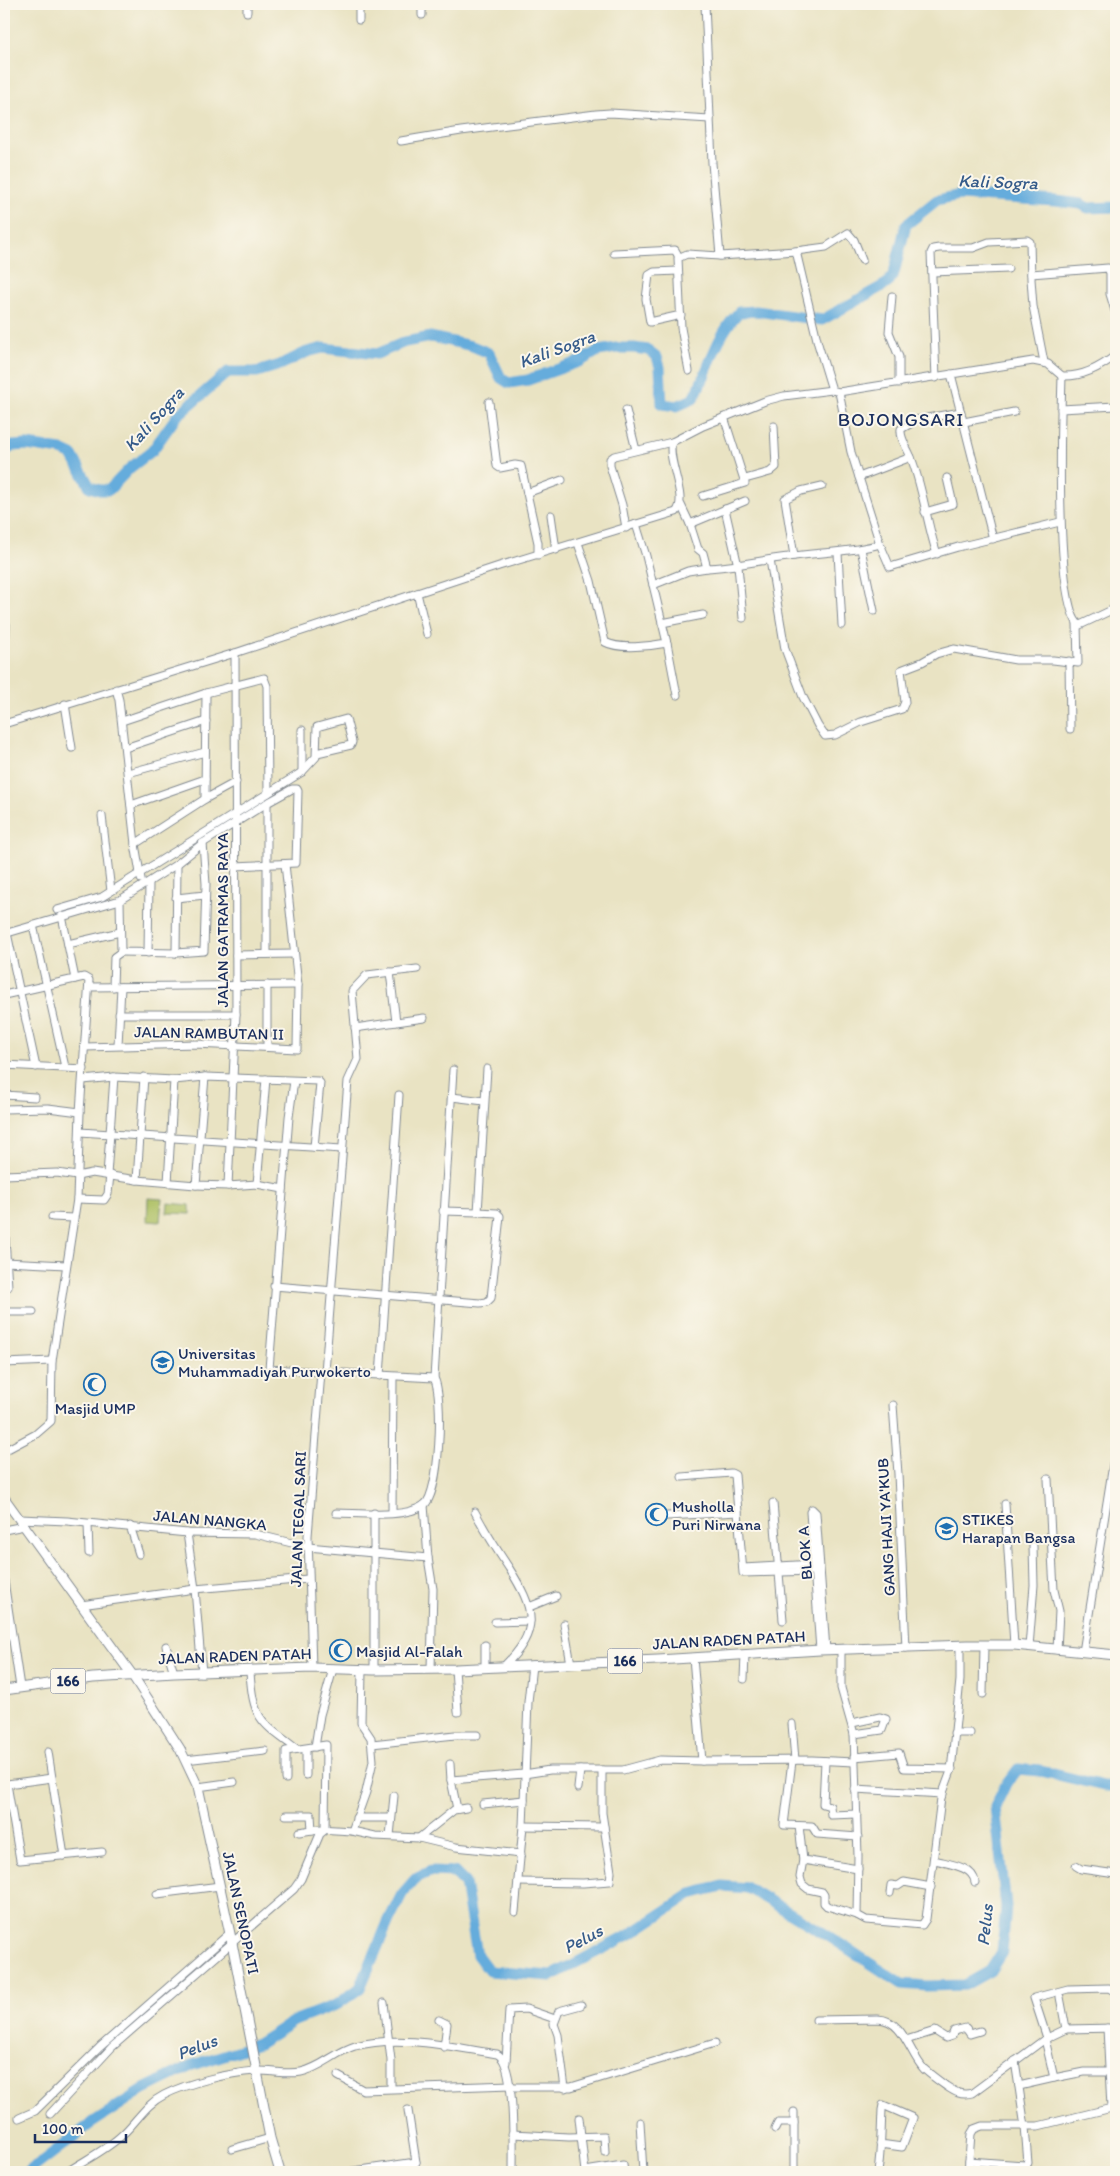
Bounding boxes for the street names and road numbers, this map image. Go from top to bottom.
street label: JALAN GATRAMAS RAYA [213,833,232,1007]
street label: JALAN RAMBUTAN II [134,1022,284,1044]
street label: JALAN TEGAL SARI [286,1450,310,1588]
street label: GANG HAJI YA'KUB [873,1458,899,1596]
street label: JALAN NANGKA [152,1506,268,1534]
street label: BLOK A [794,1525,816,1581]
street label: JALAN RADEN PATAH [652,1626,806,1654]
street label: JALAN RADEN PATAH [158,1644,312,1668]
road number: 166 [608,1648,642,1674]
road number: 166 [50,1668,86,1694]
street label: JALAN SENOPATI [219,1850,263,1976]

